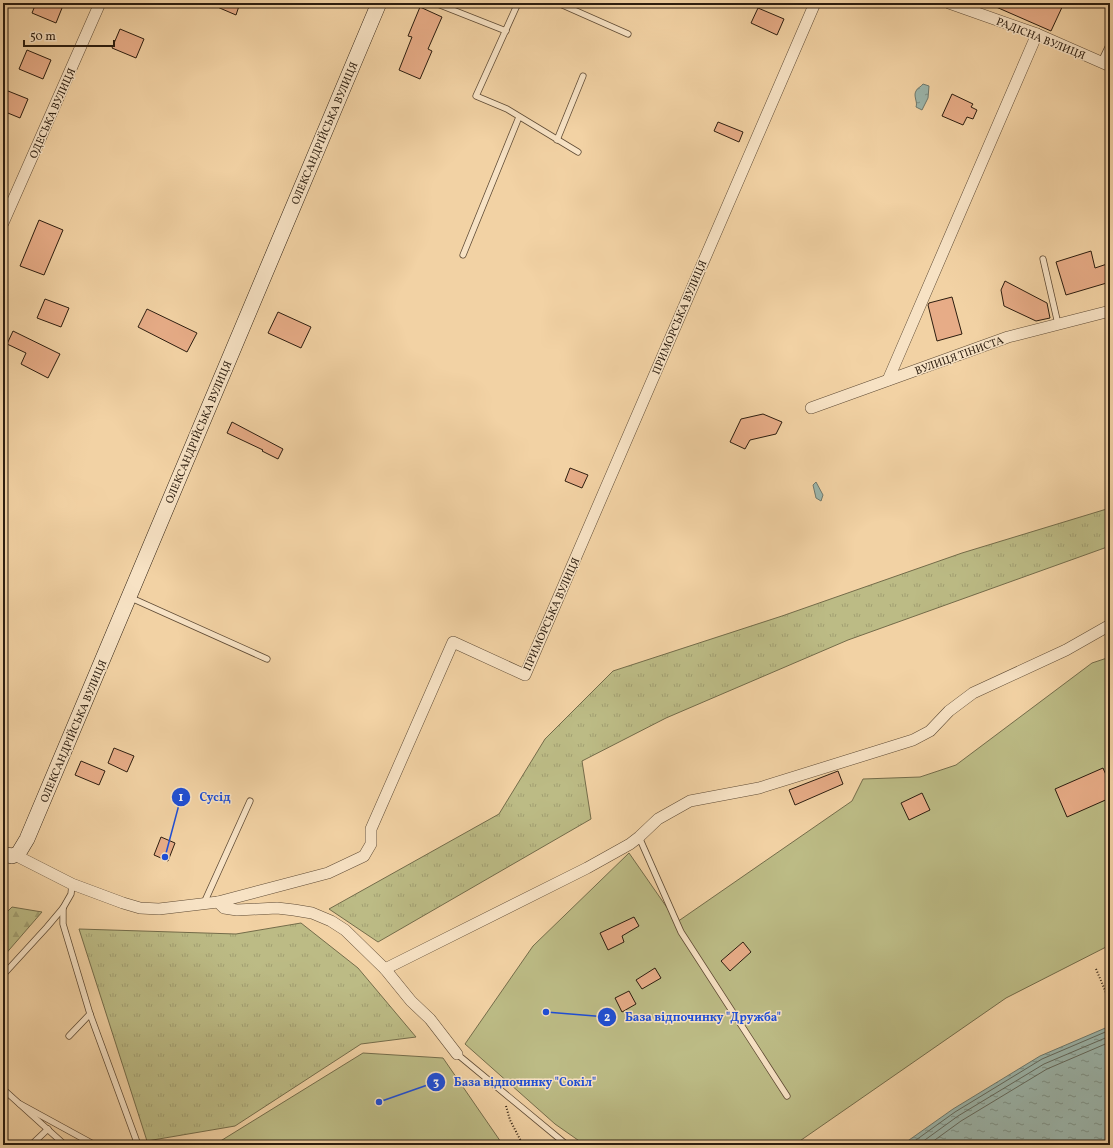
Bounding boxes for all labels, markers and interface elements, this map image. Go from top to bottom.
street label: РАДІСНА ВУЛИЦЯ [994,15,1087,64]
scale bar [24,22,114,48]
text: 50 m [30,29,56,45]
street label: ОЛЕКСАНДРІЙСЬКА ВУЛИЦЯ [288,60,362,207]
street label: ОДЕСЬКА ВУЛИЦЯ [27,66,80,161]
street label: ПРИМОРСЬКА ВУЛИЦЯ [649,258,711,377]
street label: ВУЛИЦЯ ТІНИСТА [913,333,1006,379]
street label: ОЛЕКСАНДРІЙСЬКА ВУЛИЦЯ [162,359,236,506]
street label: ПРИМОРСЬКА ВУЛИЦЯ [521,555,584,674]
street label: ОЛЕКСАНДРІЙСЬКА ВУЛИЦЯ [37,658,111,805]
callout: Сусід [171,785,238,809]
text: 1 [179,790,184,806]
text: Сусід [199,790,231,806]
callout: База відпочинку "Дружба" [597,1005,789,1029]
text: 2 [604,1010,610,1026]
text: База відпочинку "Дружба" [625,1010,781,1026]
callout: База відпочинку "Сокіл" [426,1070,604,1094]
text: 3 [433,1075,439,1091]
text: База відпочинку "Сокіл" [454,1075,596,1091]

